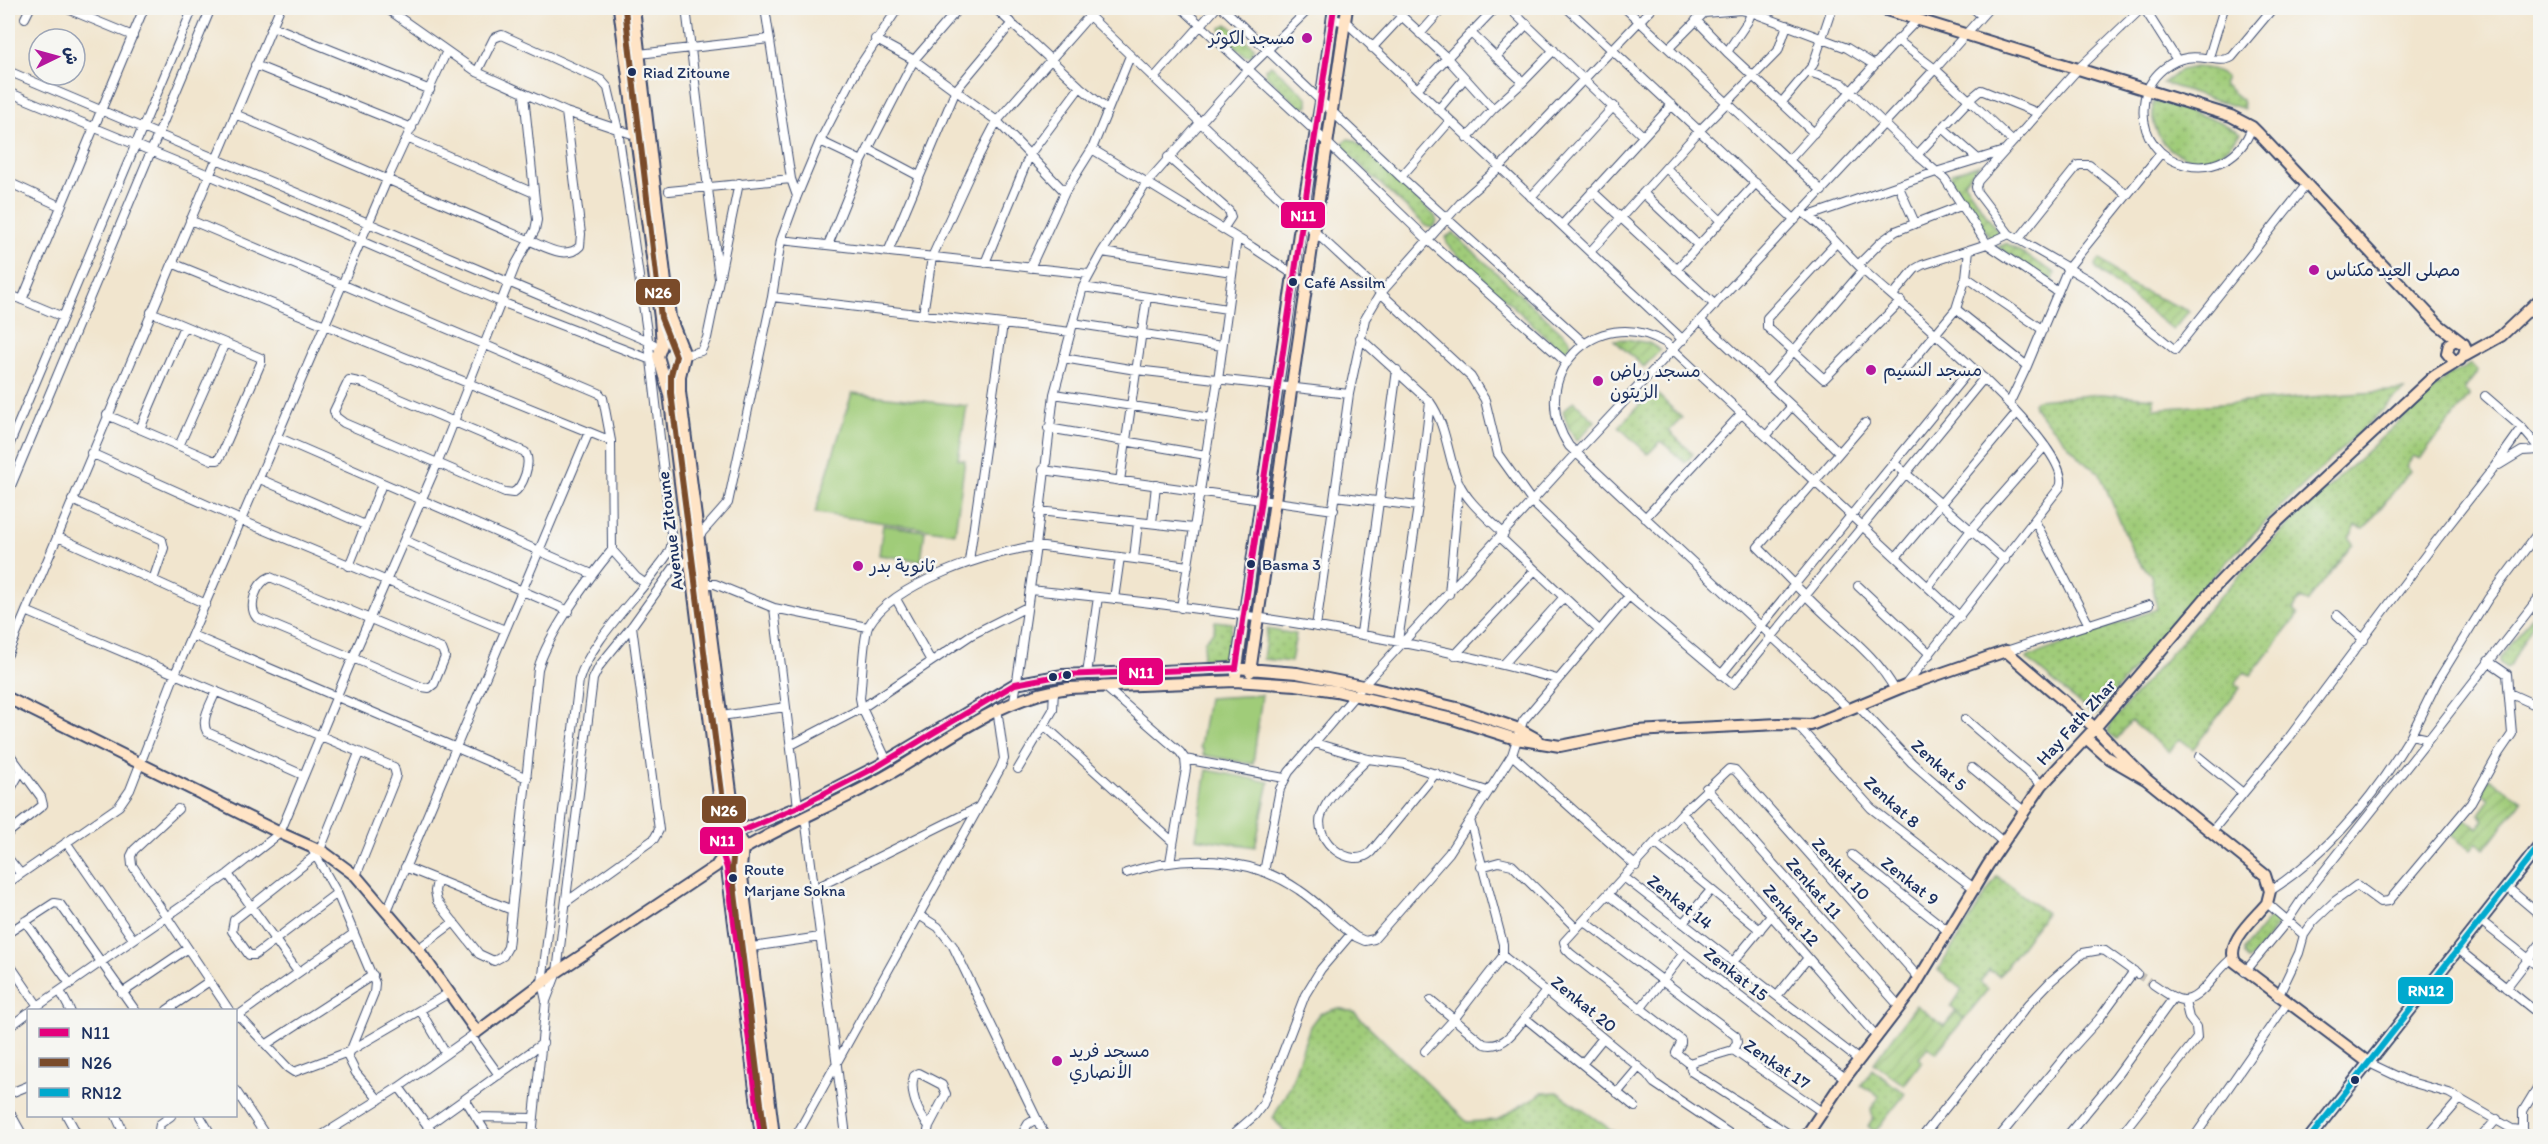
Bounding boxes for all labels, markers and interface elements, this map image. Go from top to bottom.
north arrow [27,27,87,87]
place label: مسجد الكوثر [1207,27,1295,49]
marker: مسجد الكوثر [1300,31,1314,45]
text: ش [61,46,82,65]
place label: Riad Zitoune [643,63,730,82]
marker: Riad Zitoune [626,66,638,78]
line badge: N11 [1280,201,1326,229]
text: N11 [1290,206,1316,225]
place label: مصلى العيد مكناس [2326,259,2460,281]
marker: مصلى العيد مكناس [2307,263,2321,277]
place label: Café Assilm [1304,273,1386,292]
marker: Café Assilm [1287,276,1299,288]
line badge: N26 [635,278,681,306]
text: N26 [644,283,672,302]
place label: مسجد النسيم [1883,359,1982,384]
place label: مسجد رياض الزيتون [1610,360,1701,404]
marker: مسجد النسيم [1864,363,1878,377]
marker: مسجد رياض الزيتون [1591,374,1605,388]
street label: Avenue Zitoune [652,470,688,592]
place label: ثانوية بدر [868,555,936,577]
place label: Basma 3 [1262,555,1321,574]
marker: Basma 3 [1245,558,1257,570]
marker: ثانوية بدر [851,559,865,573]
line badge: N11 [1118,657,1164,686]
text: N11 [1128,663,1154,682]
unlabelled marker [1061,669,1073,681]
unlabelled marker [1047,671,1059,683]
street label: Hay Fath Zhar [2031,674,2121,770]
street label: Zenkat 5 [1907,734,1971,796]
street label: Zenkat 8 [1859,771,1925,833]
line badge: N26 [701,795,747,824]
text: N26 [710,801,738,820]
line badge: N11 [699,826,744,855]
text: N11 [709,831,735,850]
street label: Zenkat 10 [1807,833,1875,905]
street label: Zenkat 9 [1877,852,1943,910]
street label: Zenkat 11 [1781,853,1847,923]
place label: Route Marjane Sokna [744,860,845,900]
street label: Zenkat 14 [1643,870,1717,934]
marker: Route Marjane Sokna [727,872,739,884]
street label: Zenkat 12 [1758,879,1824,951]
street label: Zenkat 15 [1699,942,1773,1006]
street label: Zenkat 20 [1547,971,1621,1037]
line badge: RN12 [2397,976,2454,1005]
text: RN12 [2408,981,2445,1000]
legend [27,1009,237,1117]
text: N11 [81,1022,110,1044]
street label: Zenkat 17 [1740,1034,1814,1094]
place label: مسجد فريد الأنصاري [1069,1040,1150,1085]
text: N26 [81,1052,112,1074]
marker: مسجد فريد الأنصاري [1050,1054,1064,1068]
unlabelled marker [2349,1074,2361,1086]
text: RN12 [81,1082,122,1104]

